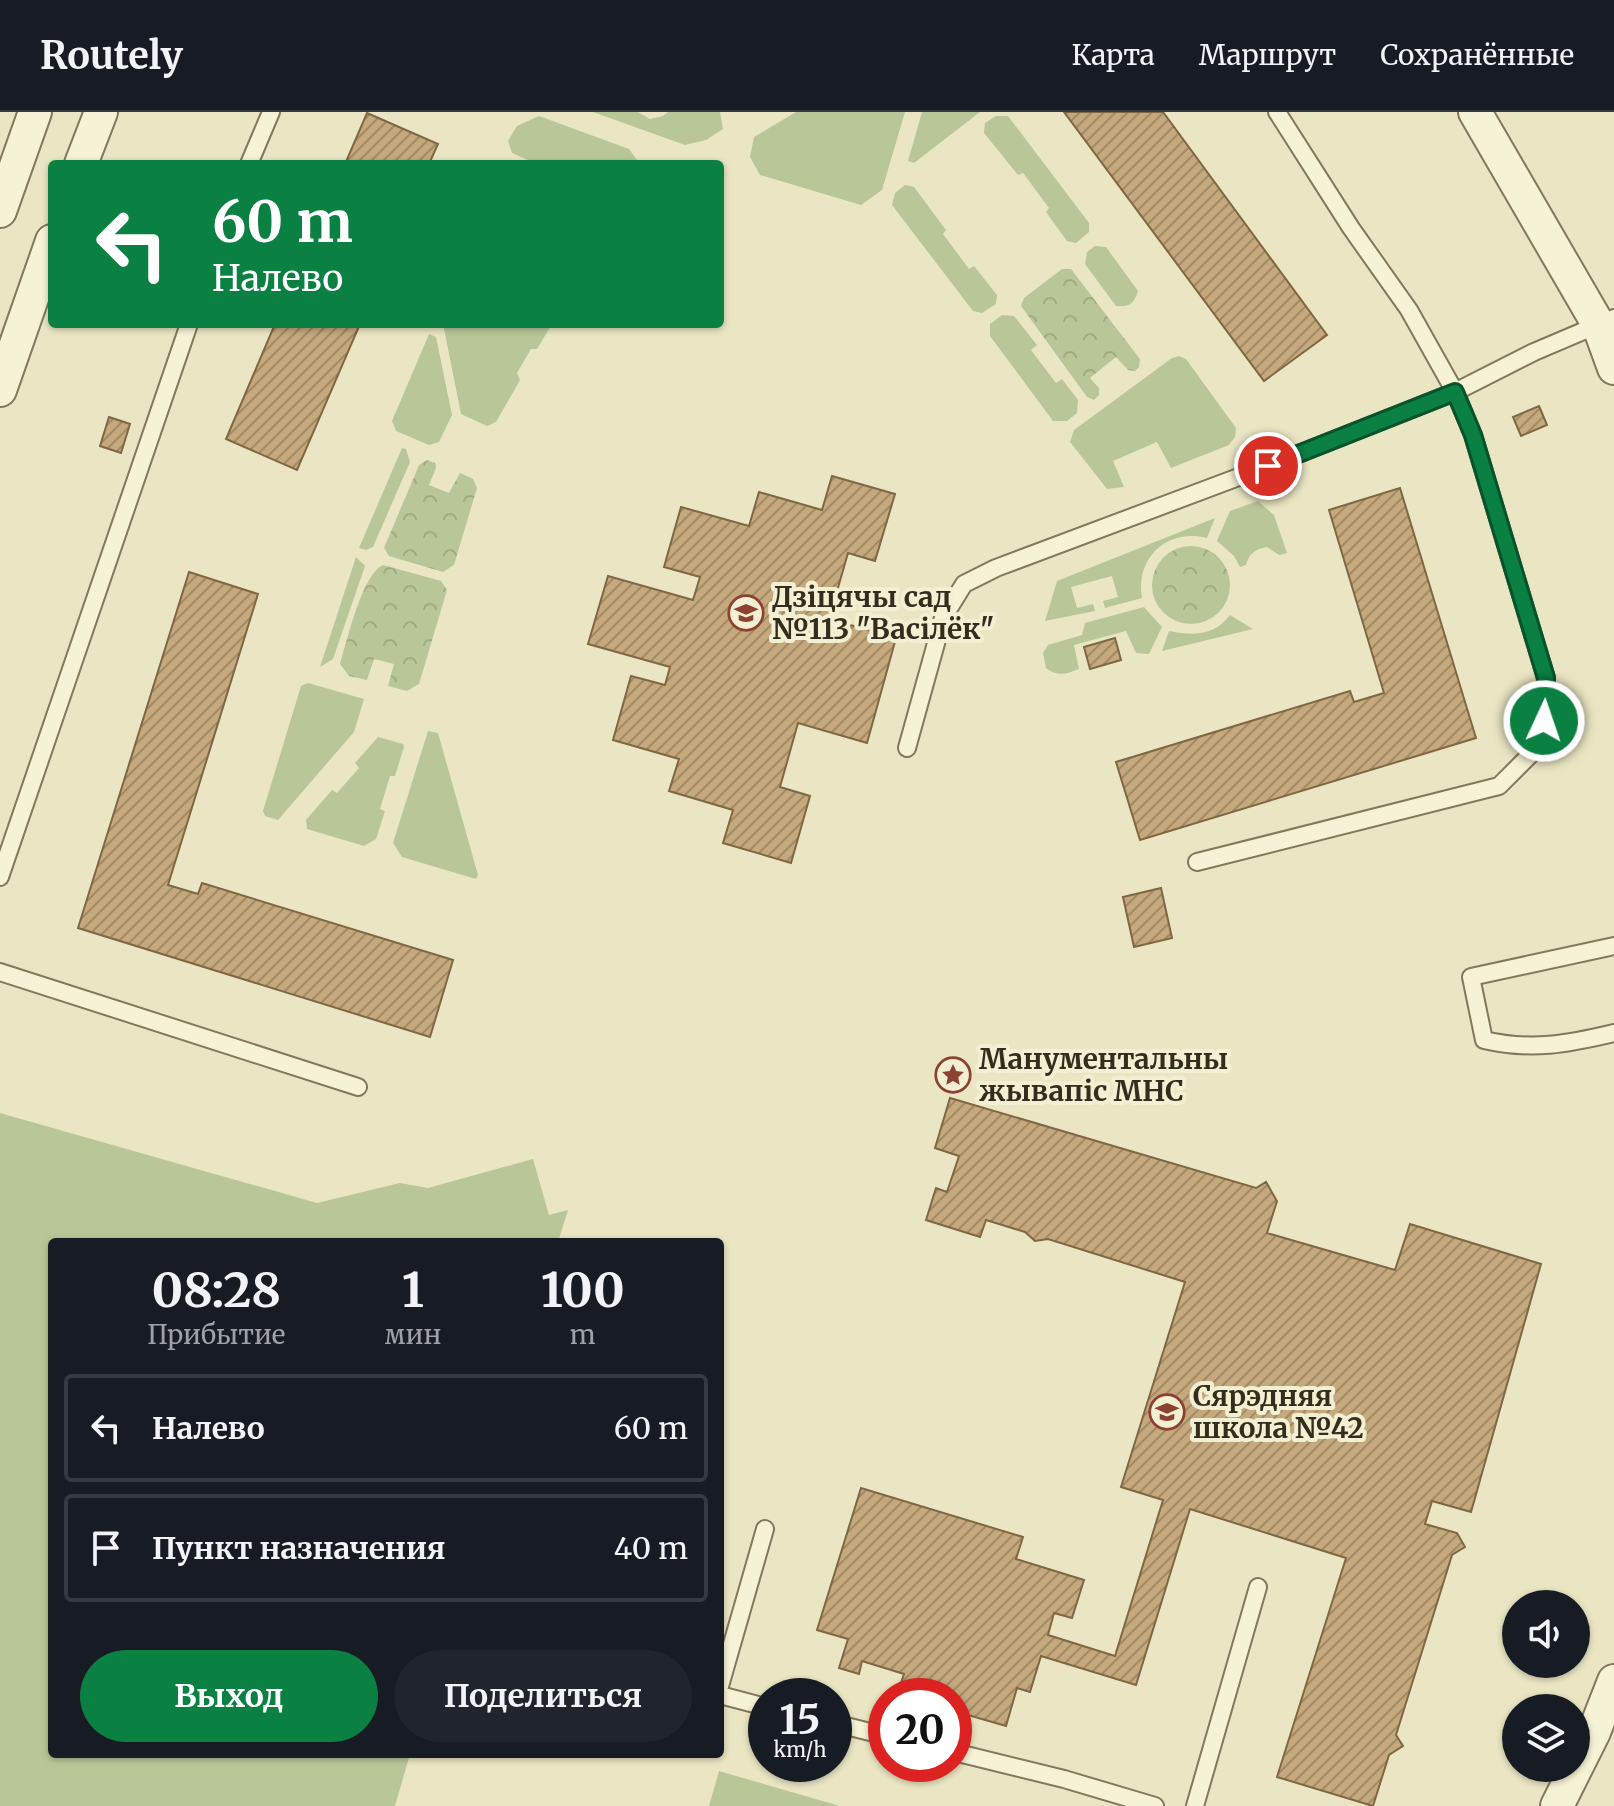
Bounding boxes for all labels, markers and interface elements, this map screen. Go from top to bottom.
text: Routely [40,32,183,79]
text: Карта [1071,37,1155,73]
text: Маршрут [1199,37,1336,73]
text: Сохранённые [1380,37,1574,73]
text: 60 m [212,187,353,257]
icon: left [80,192,184,296]
text: Налево [212,256,343,301]
pin [1234,432,1302,500]
icon: arrive [1246,444,1290,488]
place label: Дзіцячы сад №113 "Васілёк" [772,579,994,647]
school or university icon: Дзіцячы сад №113 "Васілёк" [727,594,765,632]
position arrow [1502,679,1586,763]
place label: Манументальны жывапіс МНС [979,1041,1228,1109]
place icon: Манументальны жывапіс МНС [934,1056,972,1094]
text: 08:28 [152,1260,281,1320]
text: 1 [402,1260,424,1320]
text: 100 [541,1260,625,1320]
text: Прибытие [147,1318,285,1351]
text: мин [385,1318,441,1351]
text: m [570,1318,596,1351]
place label: Сярэдняя школа №42 [1193,1378,1364,1446]
school or university icon: Сярэдняя школа №42 [1148,1393,1186,1431]
icon: left [84,1406,128,1450]
text: Налево [152,1409,265,1447]
text: 60 m [614,1409,688,1447]
icon: arrive [84,1526,128,1570]
text: Пункт назначения [152,1529,446,1567]
text: 40 m [614,1529,688,1567]
map controls [1502,1590,1590,1782]
button: sound [1502,1590,1590,1678]
button: Выход [80,1650,378,1742]
button: Поделиться [394,1650,692,1742]
speed limit sign: 20 [868,1678,972,1782]
button: layers [1502,1694,1590,1782]
text: 15 [780,1695,820,1745]
text: km/h [774,1737,826,1762]

